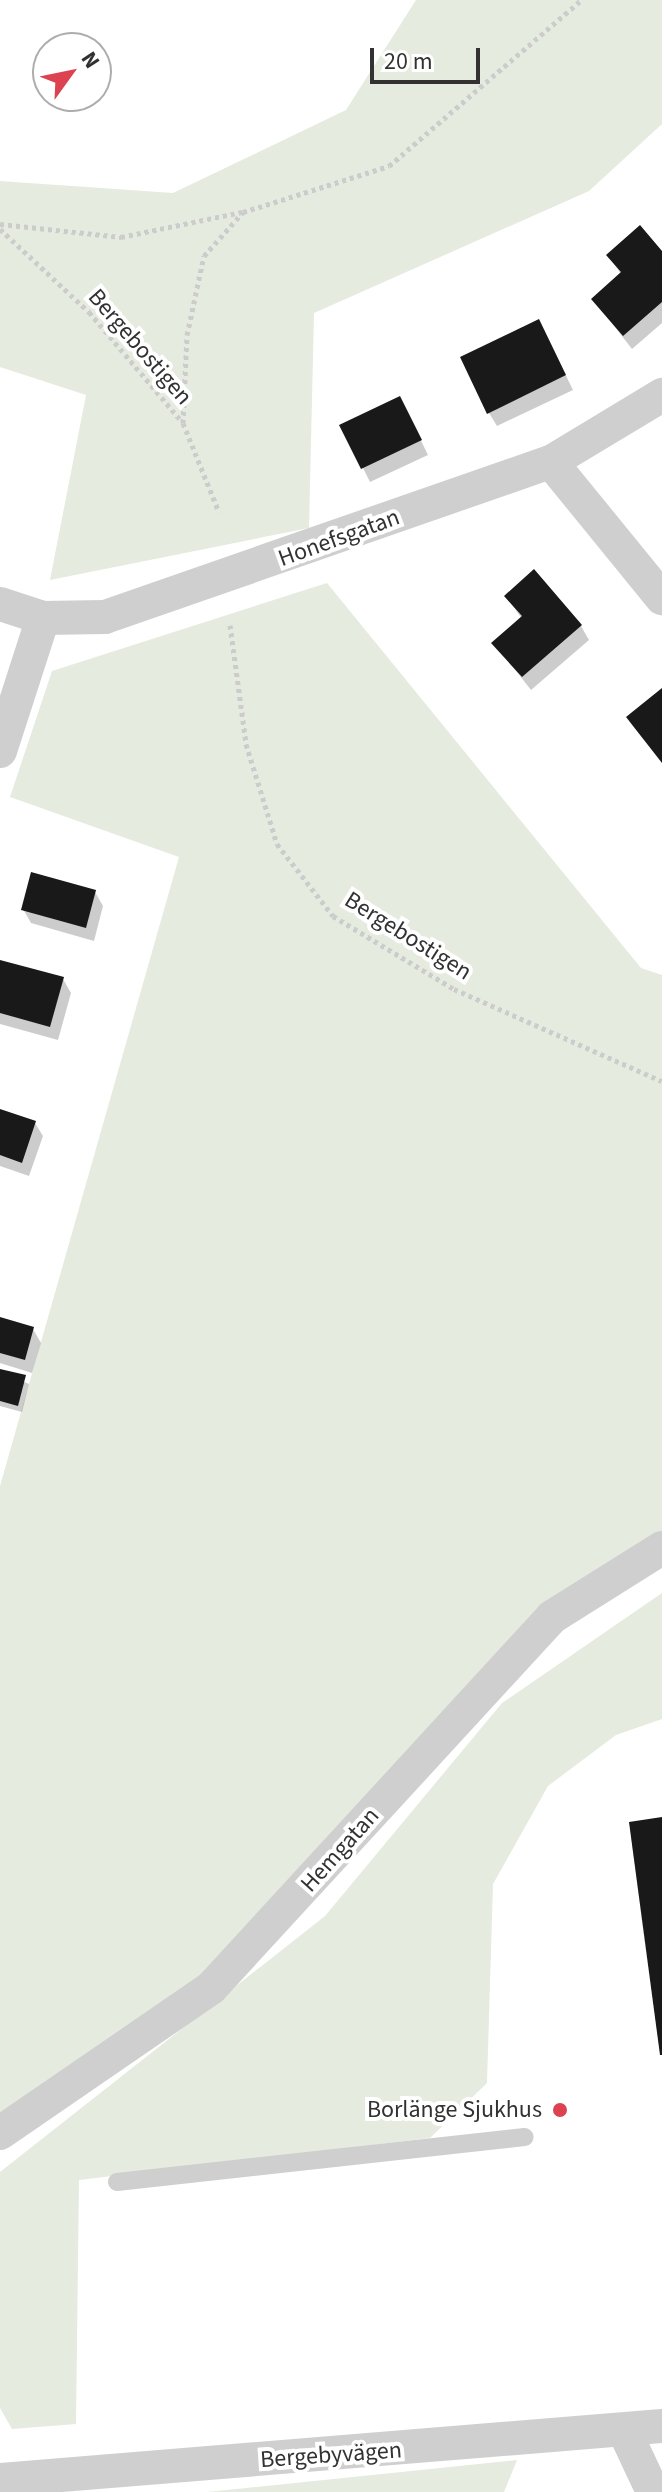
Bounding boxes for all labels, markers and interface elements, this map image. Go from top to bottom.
north arrow [32,32,112,112]
scale bar [374,32,484,82]
text: 20 m [384,44,433,79]
text: N [73,45,108,75]
street label: Bergebostigen [82,283,198,411]
street label: Honefsgatan [274,503,404,573]
street label: Bergebostigen [339,886,477,986]
street label: Hemgatan [295,1802,385,1898]
place label: Borlänge Sjukhus [367,2096,542,2124]
marker: Borlänge Sjukhus [549,2099,571,2121]
street label: Bergebyvägen [259,2436,403,2474]

